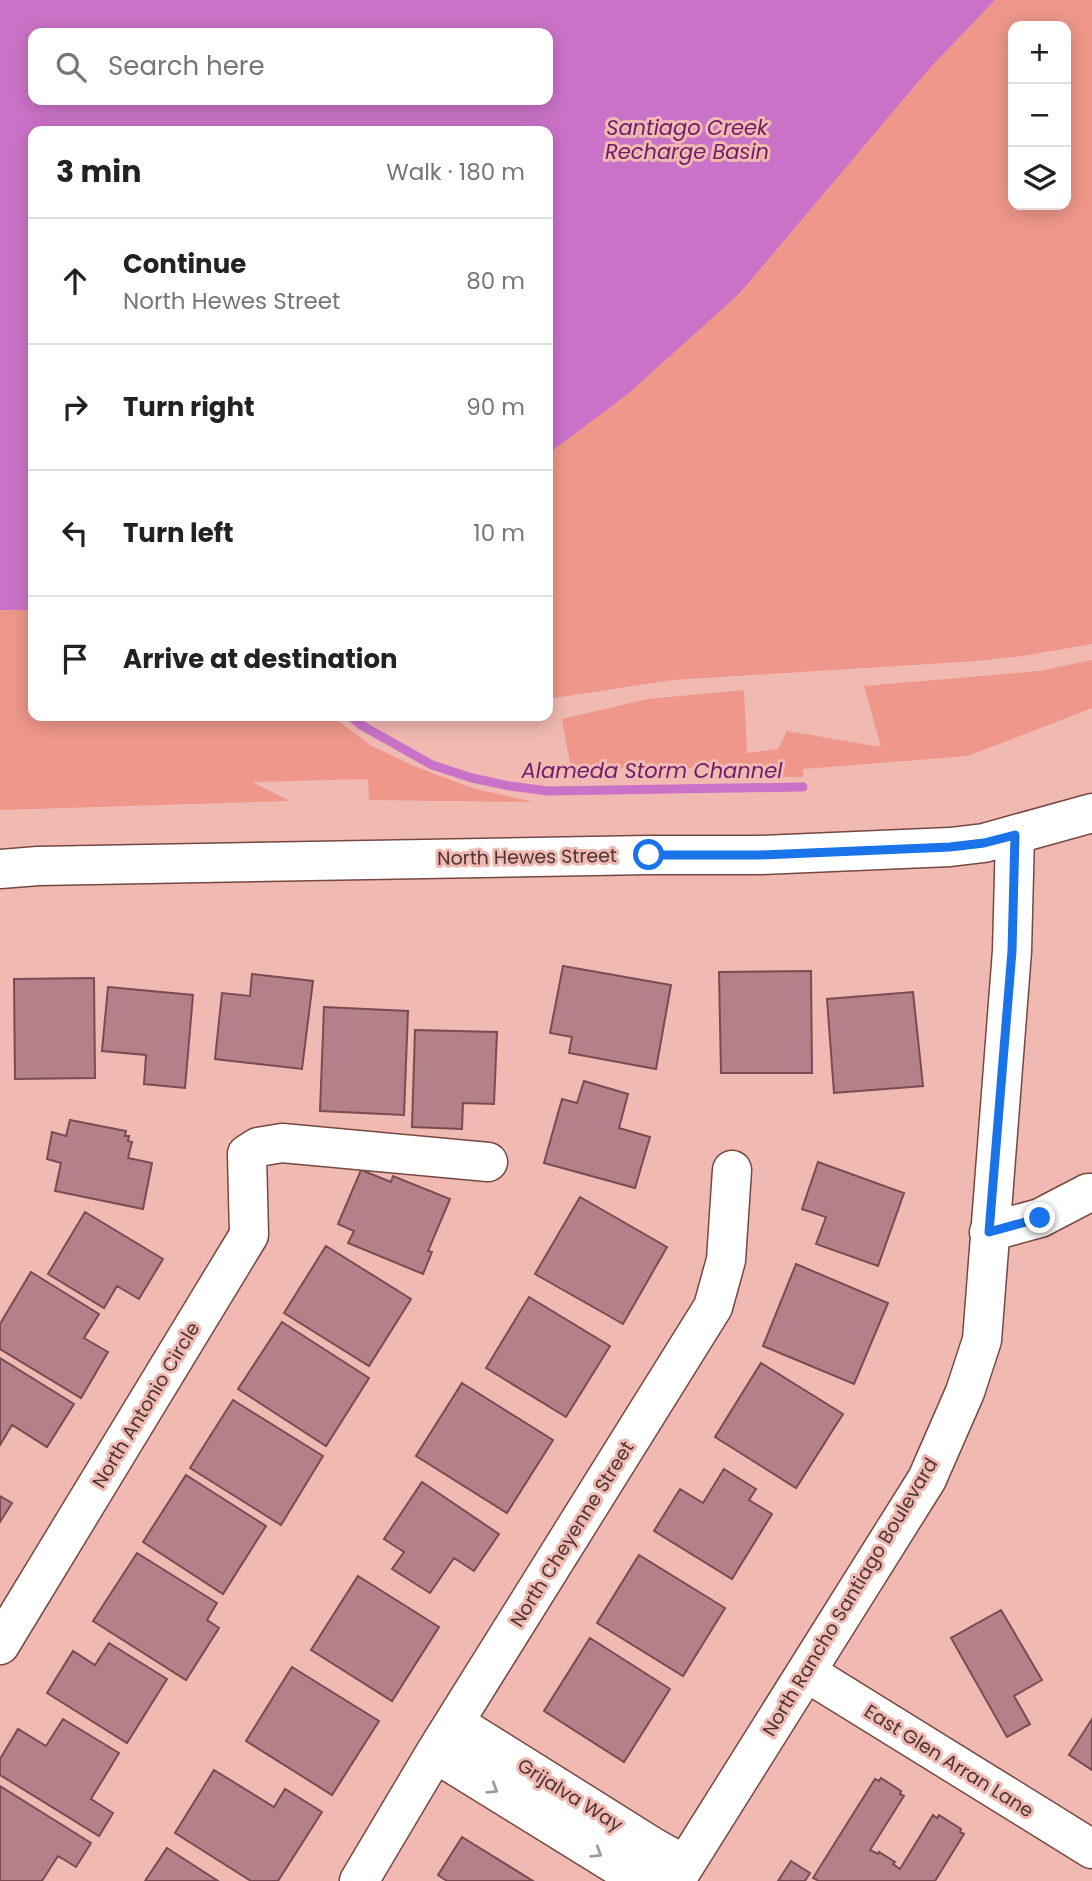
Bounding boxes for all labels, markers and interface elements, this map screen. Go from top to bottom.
map controls [1008,21,1071,210]
button: + [1008,21,1071,84]
search box [28,28,553,105]
icon: search [52,48,90,86]
text: Search here [108,48,265,84]
button: − [1008,84,1071,147]
water label: Santiago Creek Recharge Basin [605,113,769,166]
button: layers [1008,147,1071,210]
text: 3 min [56,150,141,193]
text: Walk · 180 m [386,156,525,188]
text: Continue [123,246,246,282]
icon: ahead [56,262,94,300]
text: 80 m [466,265,525,297]
text: North Hewes Street [123,285,341,317]
icon: right [56,388,94,426]
text: Turn right [123,389,255,425]
text: 90 m [466,391,525,423]
icon: left [56,514,94,552]
text: Turn left [123,515,234,551]
text: 10 m [473,517,525,549]
icon: arrive [56,640,94,678]
text: Arrive at destination [123,641,398,677]
water label: Alameda Storm Channel [521,756,783,785]
route start [633,839,664,870]
street label: North Hewes Street [437,842,617,872]
route end [1024,1202,1055,1233]
street label: North Antonio Circle [86,1317,206,1493]
street label: North Cheyenne Street [504,1436,640,1632]
street label: North Rancho Santiago Boulevard [756,1453,944,1741]
street label: East Glen Arran Lane [859,1698,1039,1824]
street label: Grijalva Way [512,1752,628,1838]
one-way arrow [486,1780,499,1793]
one-way arrow [590,1845,603,1858]

